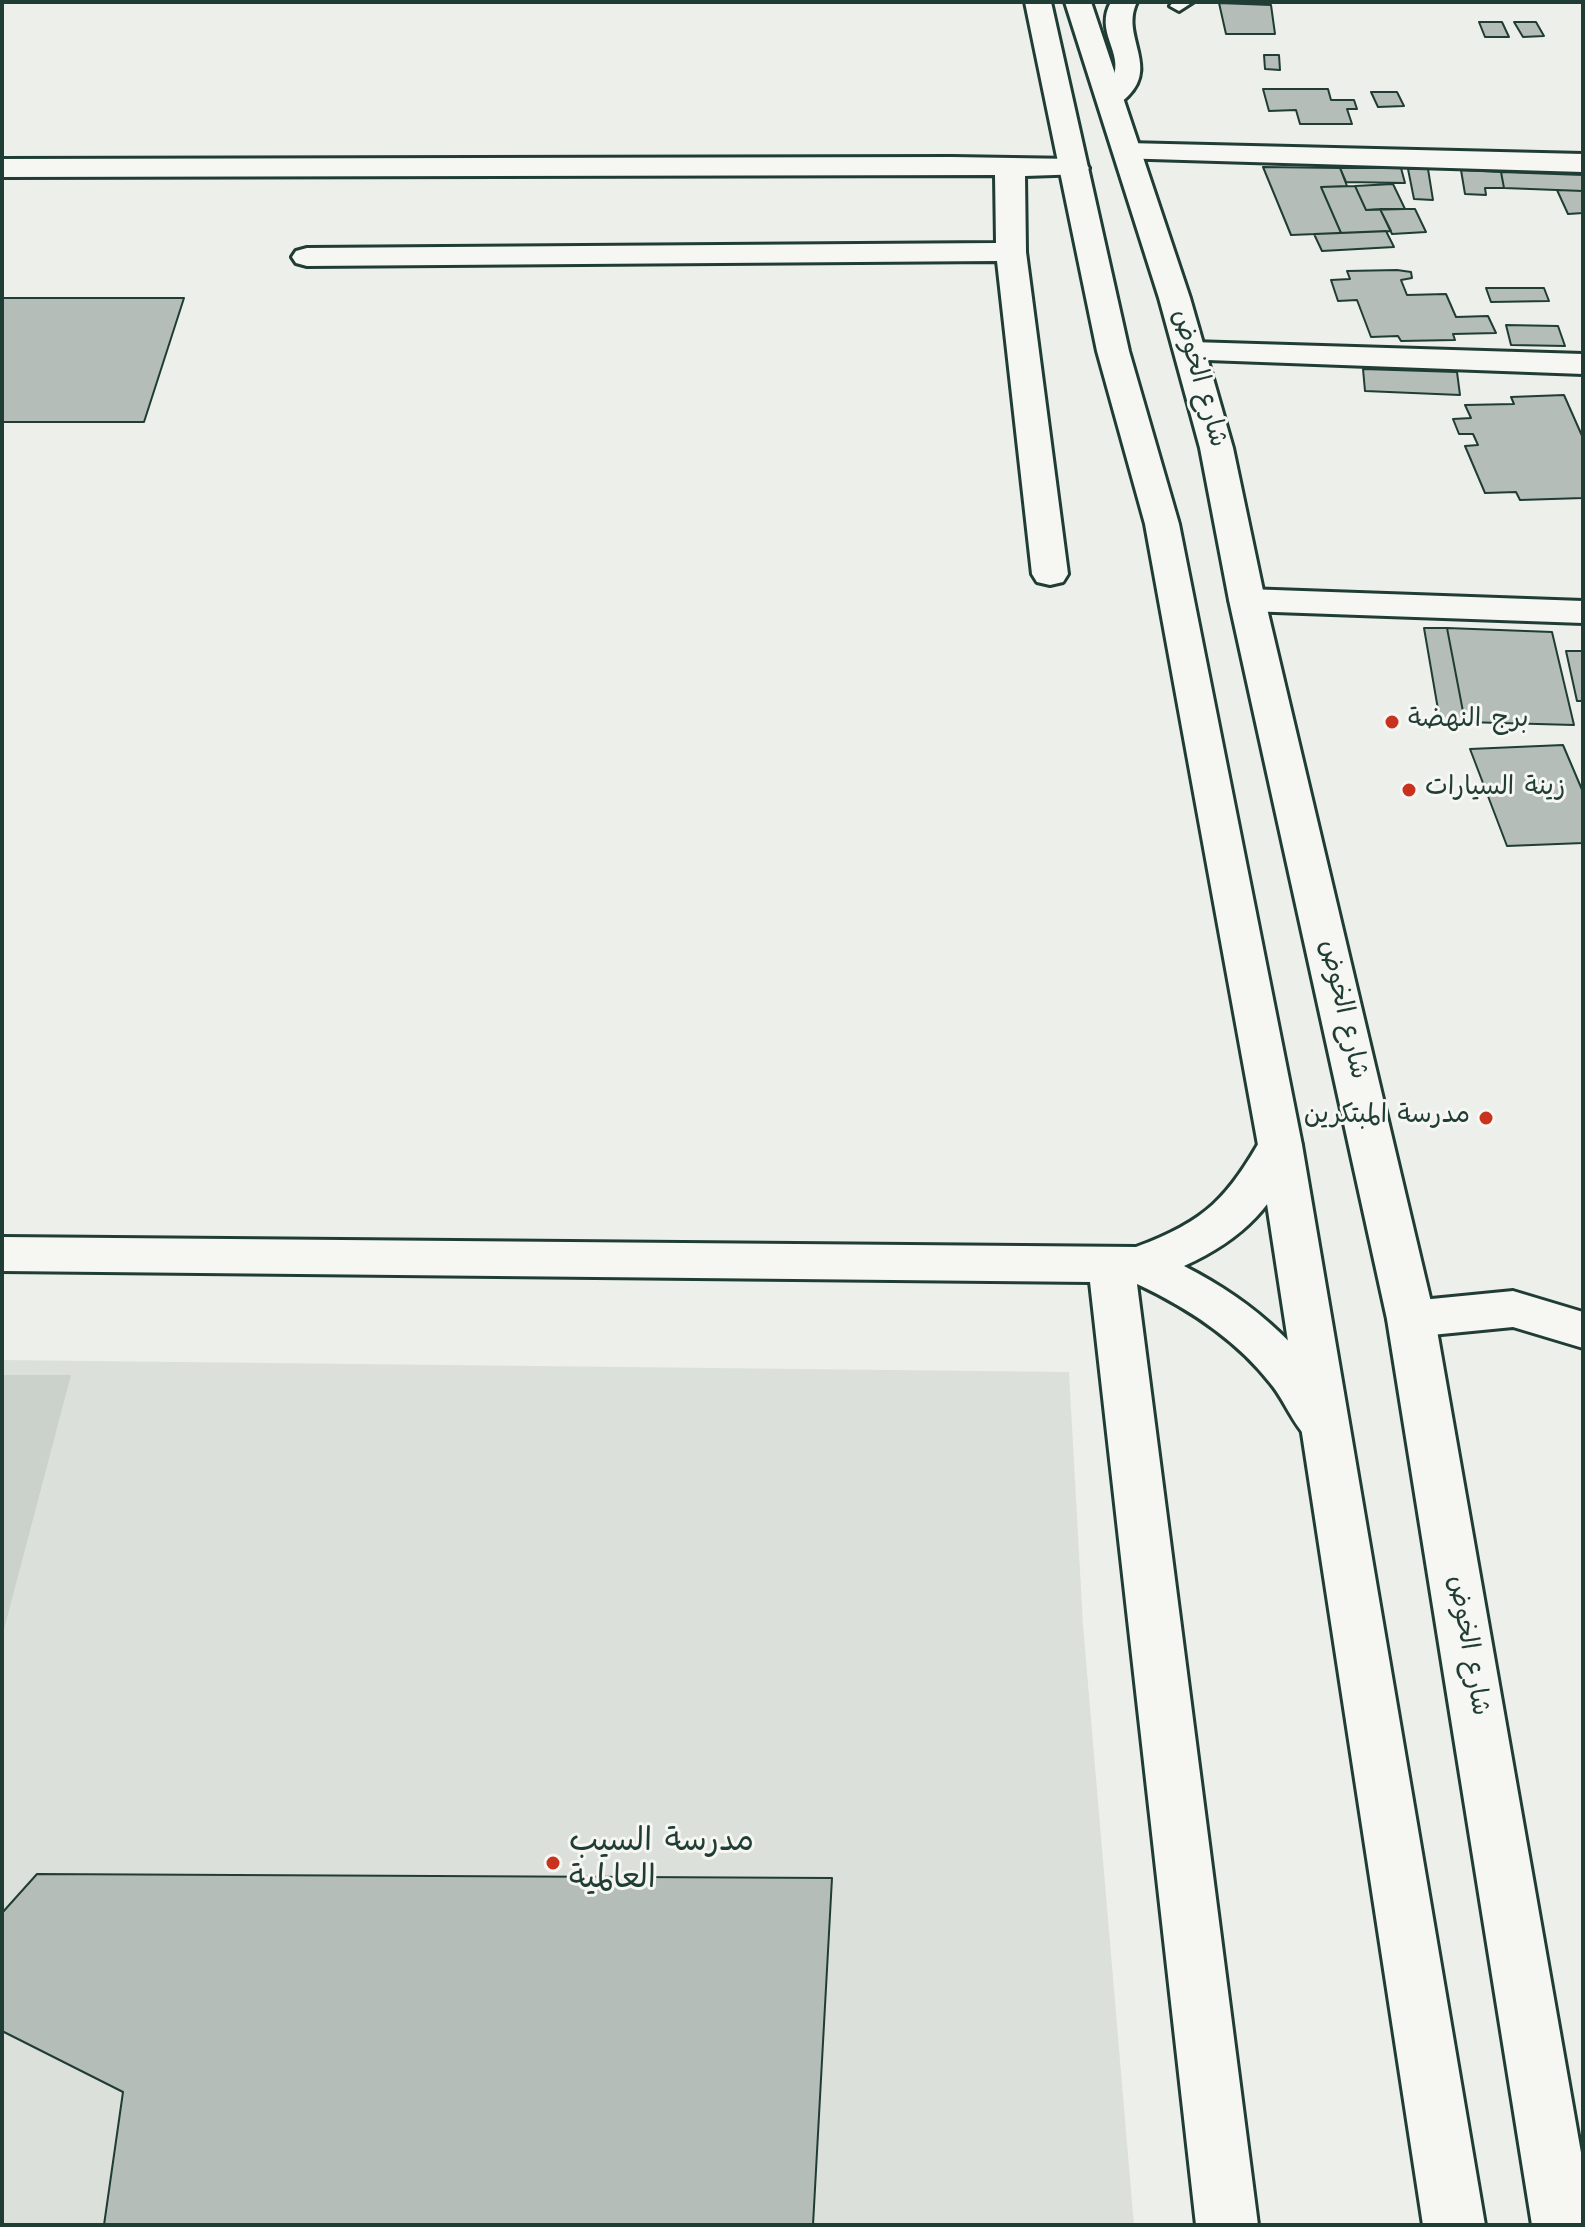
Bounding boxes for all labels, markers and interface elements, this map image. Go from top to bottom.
street label: شارع الخوض [1162,307,1232,451]
place label: برج النهضة [1408,706,1529,738]
marker: برج النهضة [1383,713,1401,731]
place label: زينة السيارات [1425,774,1565,806]
marker: زينة السيارات [1400,781,1418,799]
street label: شارع الخوض [1310,937,1372,1083]
place label: مدرسة المبتكرين [1304,1102,1470,1134]
marker: مدرسة المبتكرين [1477,1109,1495,1127]
street label: شارع الخوض [1438,1573,1494,1719]
place label: مدرسة السيب العالمية [569,1826,754,1901]
marker: مدرسة السيب العالمية [544,1854,562,1872]

